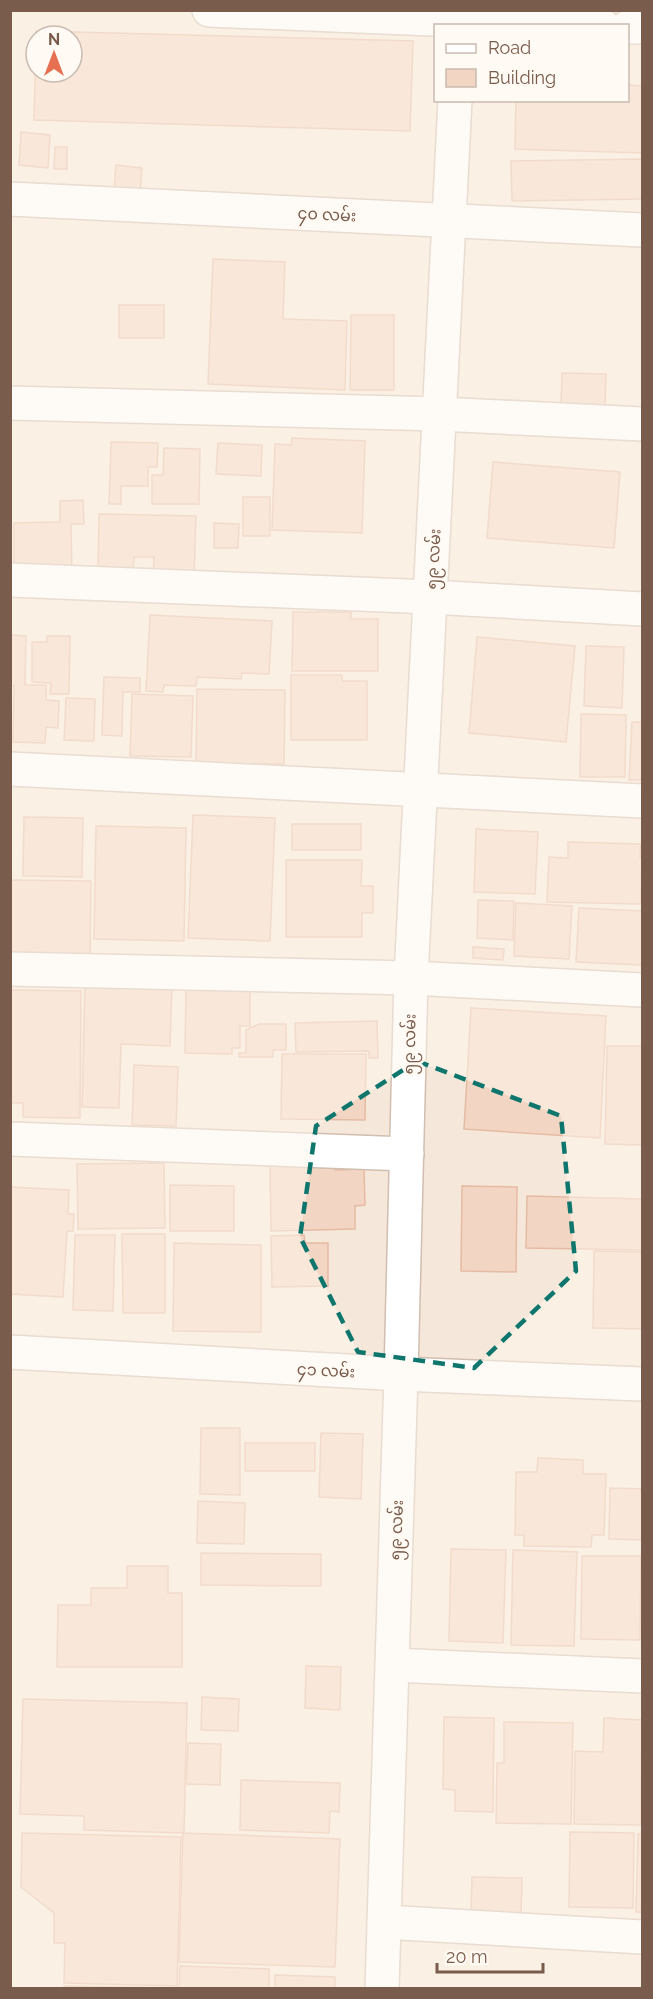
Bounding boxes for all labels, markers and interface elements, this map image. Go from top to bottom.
north arrow [24,24,84,84]
legend [434,24,629,102]
text: N [48,30,60,49]
text: Road [488,37,531,58]
text: Building [488,67,556,88]
street label: ၄၀ လမ်း [297,201,357,230]
street label: ၅၉ လမ်း [420,528,449,590]
street label: ၅၉ လမ်း [397,1013,424,1075]
street label: ၄၁ လမ်း [296,1357,356,1386]
street label: ၅၉ လမ်း [384,1499,411,1561]
scale bar [437,1936,544,1974]
text: 20 m [446,1946,488,1967]

